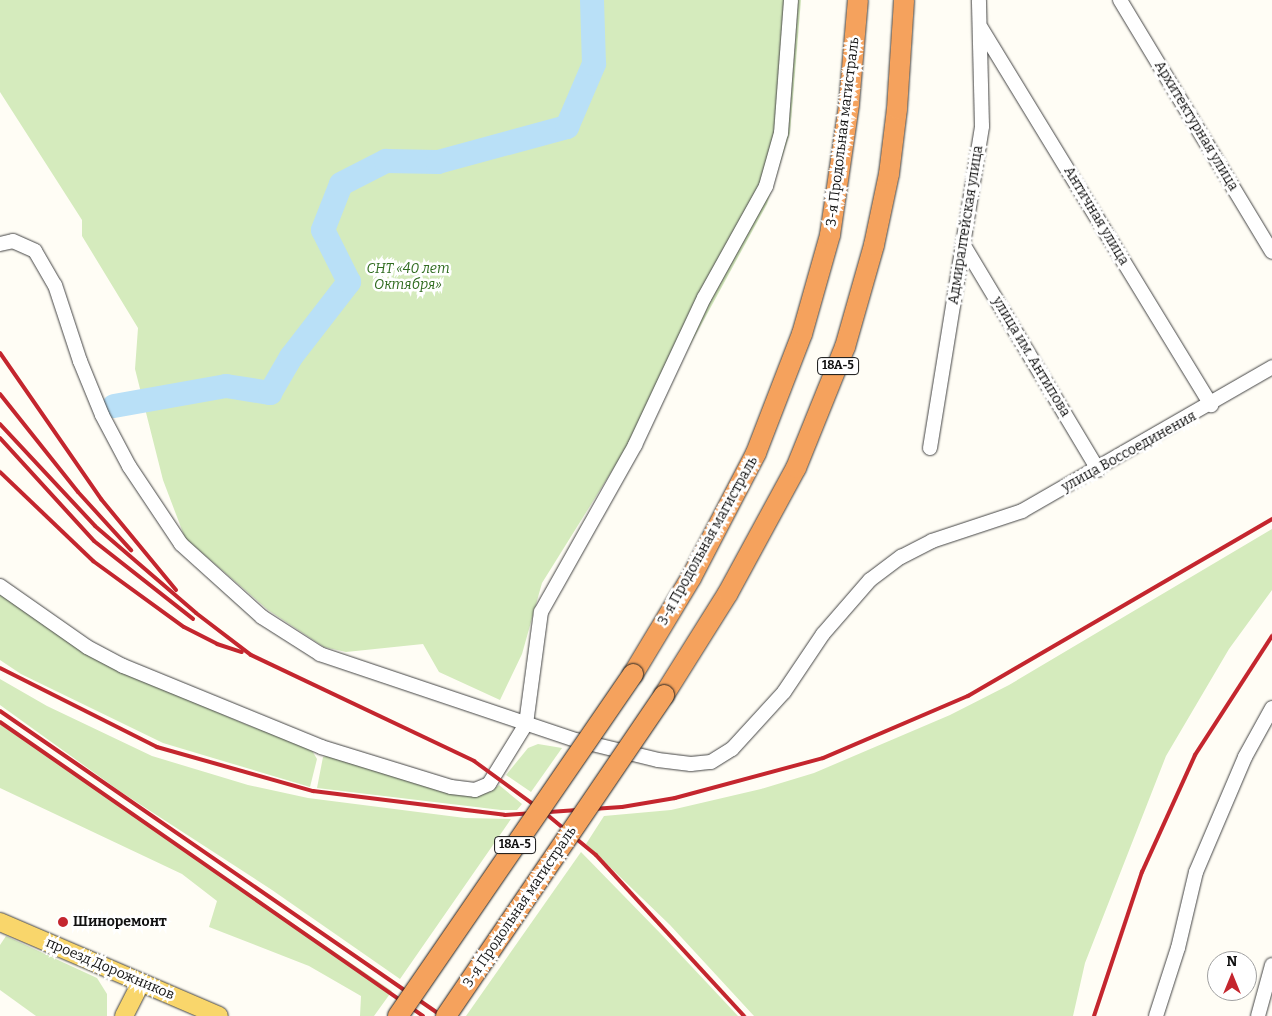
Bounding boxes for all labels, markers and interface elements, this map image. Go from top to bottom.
street label: 3-я Продольная магистраль [823,36,863,228]
street label: Архитектурная улица [1151,58,1241,194]
street label: Адмиралтейская улица [945,144,987,306]
street label: Античная улица [1060,164,1132,268]
park label: СНТ «40 лет Октября» [366,261,450,294]
street label: улица им. Антипова [988,294,1074,420]
road number: 18А-5 [817,356,859,376]
street label: улица Воссоединения [1059,408,1199,496]
street label: 3-я Продольная магистраль [654,454,762,628]
street label: 3-я Продольная магистраль [460,823,580,991]
road number: 18А-5 [494,836,536,854]
place label: Шиноремонт [73,914,167,930]
marker: Шиноремонт [57,916,69,928]
street label: проезд Дорожников [43,934,177,1004]
north arrow [1207,951,1257,1001]
text: N [1227,953,1237,970]

